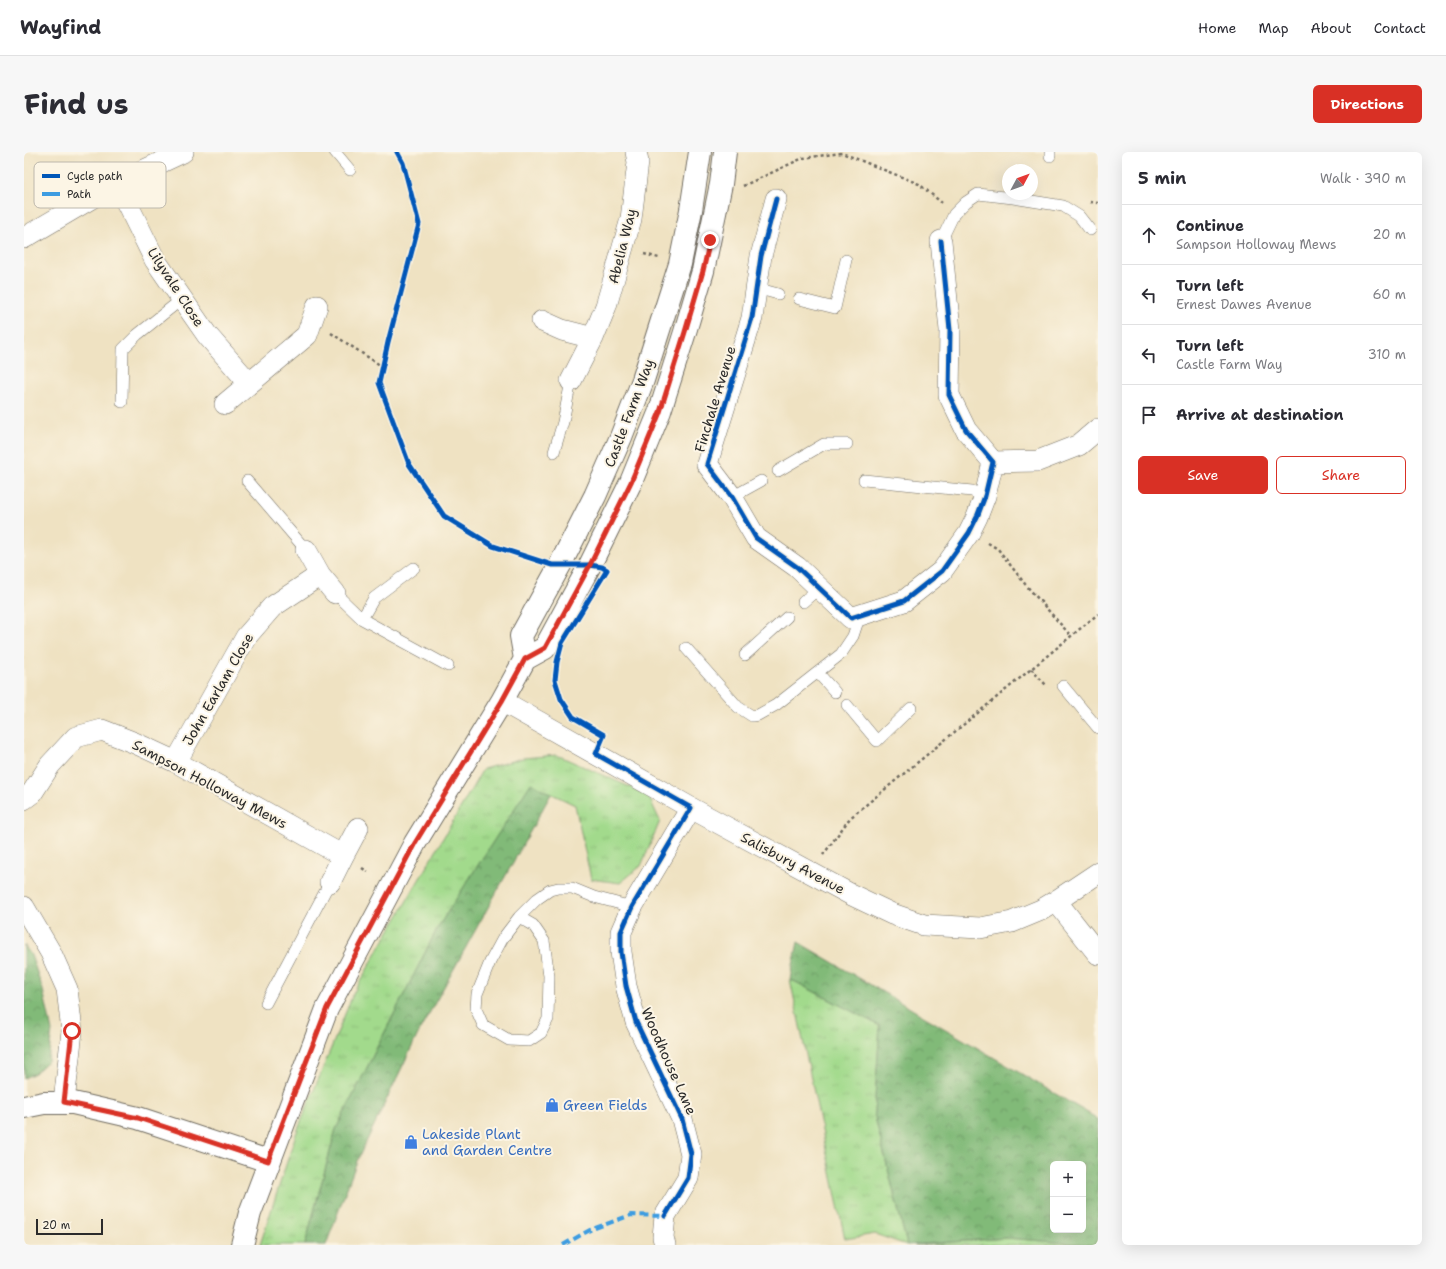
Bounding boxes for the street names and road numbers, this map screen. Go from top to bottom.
street label: Abelia Way [604,206,640,286]
street label: Lilyvale Close [144,244,208,330]
street label: Finchale Avenue [690,344,740,454]
street label: Castle Farm Way [600,356,658,470]
street label: John Earlam Close [178,629,258,748]
street label: Sampson Holloway Mews [129,735,291,833]
street label: Salisbury Avenue [738,828,848,898]
street label: Woodhouse Lane [637,1005,701,1118]

